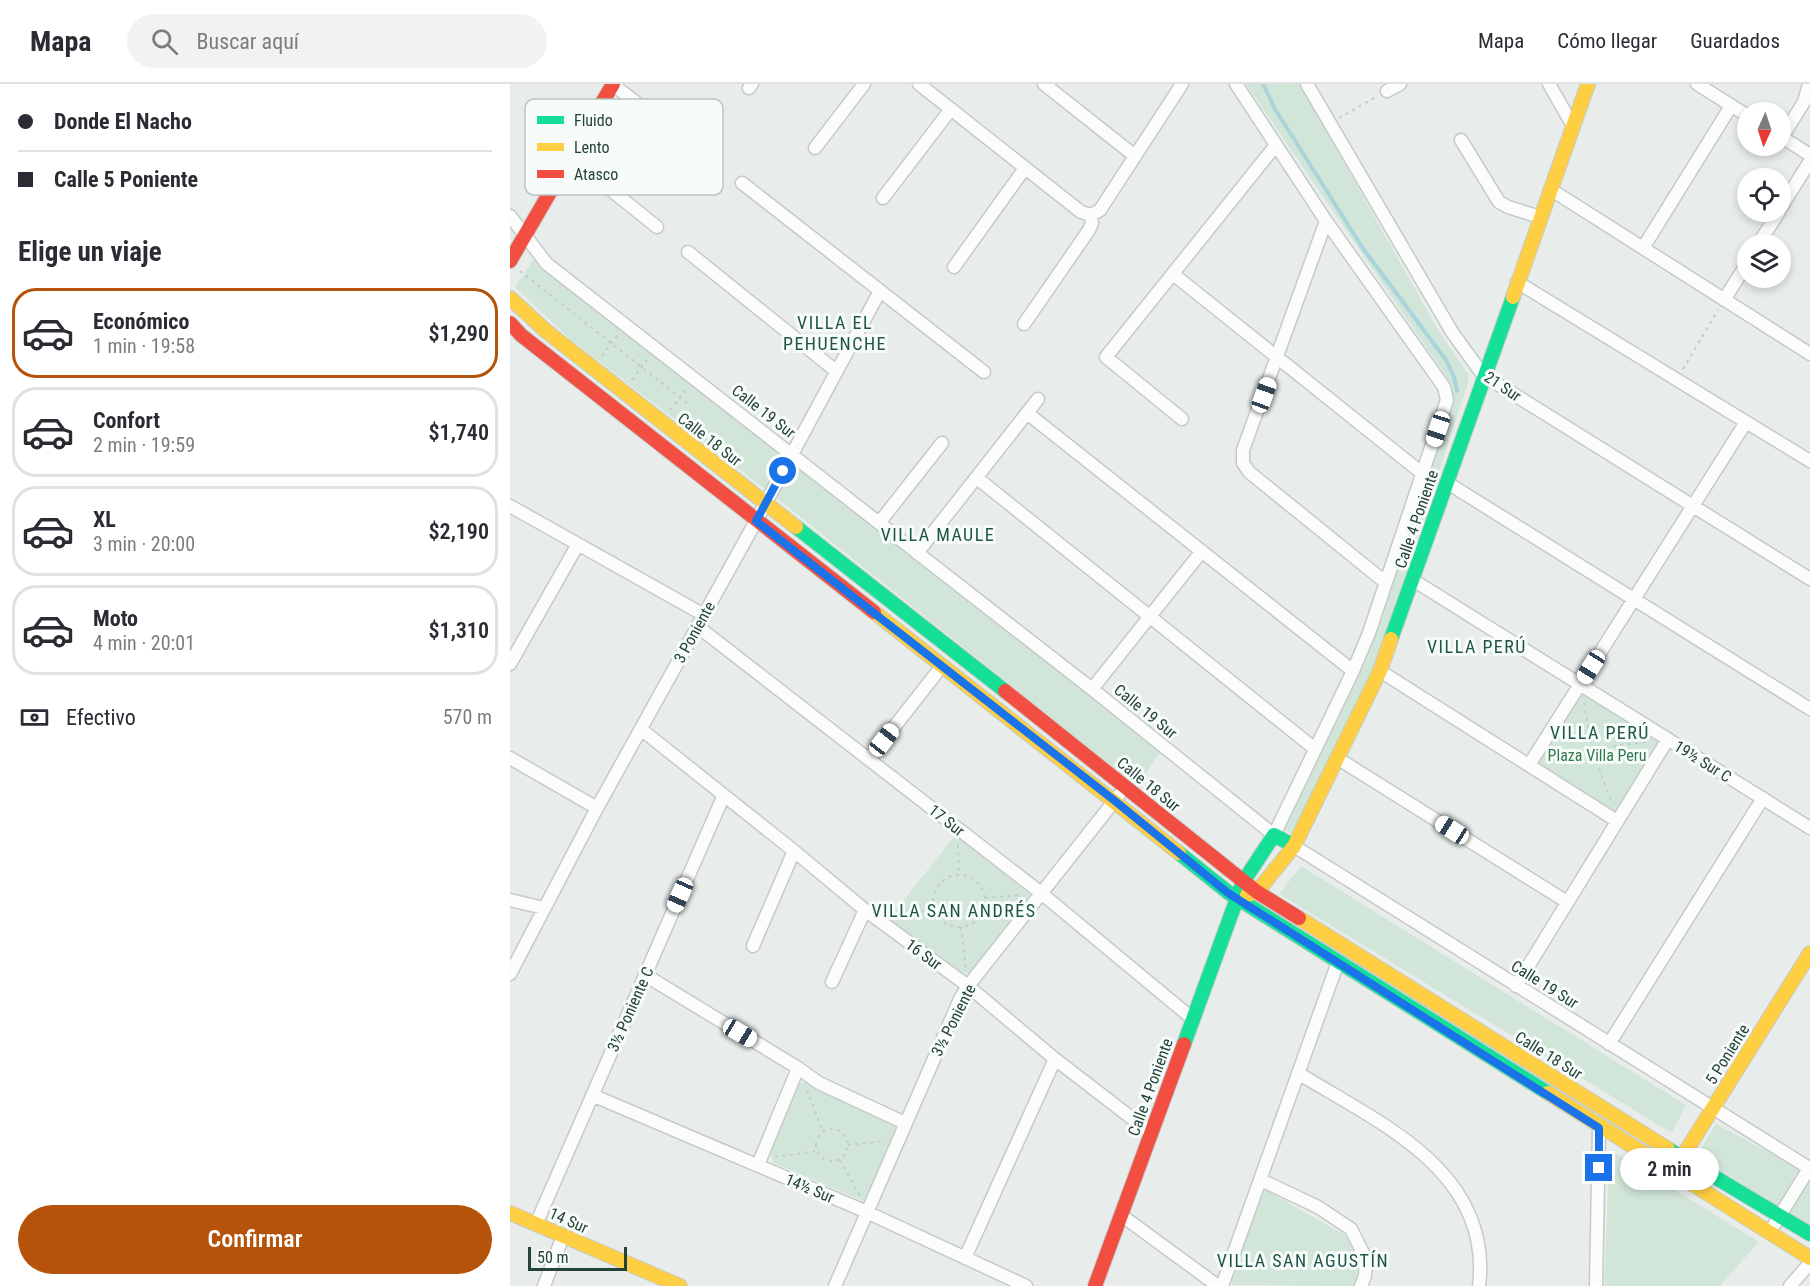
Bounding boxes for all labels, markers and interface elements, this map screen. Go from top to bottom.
search box [127,14,547,68]
text: Mapa [30,25,91,58]
icon: search [148,25,181,58]
text: Buscar aquí [196,29,299,54]
text: Mapa [1478,29,1524,53]
text: Cómo llegar [1557,29,1657,53]
text: Guardados [1690,29,1780,53]
legend [525,99,723,195]
north arrow [1737,102,1791,156]
map controls [1737,102,1791,288]
text: Donde El Nacho [54,109,192,134]
text: Fluido [574,111,613,130]
text: Lento [574,138,609,157]
text: Atasco [574,165,618,184]
text: Calle 5 Poniente [54,167,198,192]
button: locate [1737,168,1791,222]
button: layers [1737,234,1791,288]
text: Elige un viaje [18,236,162,268]
icon: car [21,306,75,360]
text: Económico [93,309,189,334]
district label: VILLA EL PEHUENCHE [783,312,887,354]
text: $1,290 [429,321,489,346]
text: 1 min · 19:58 [93,334,195,358]
street label: 21 Sur [1481,367,1525,406]
car [1249,375,1279,415]
street label: Calle 19 Sur [728,381,799,442]
icon: car [21,405,75,459]
text: Confort [93,408,160,433]
street label: Calle 18 Sur [674,409,745,470]
car [1424,409,1452,449]
text: $1,740 [429,420,489,445]
text: 2 min · 19:59 [93,433,195,457]
route start [769,457,796,484]
street label: Calle 4 Poniente [1391,468,1442,571]
icon: car [21,504,75,558]
text: XL [93,507,116,532]
text: $2,190 [429,519,489,544]
district label: VILLA MAULE [881,524,995,545]
text: 3 min · 20:00 [93,532,195,556]
street label: 3 Poniente [670,598,719,666]
icon: car [21,603,75,657]
text: Moto [93,606,138,631]
text: $1,310 [429,618,489,643]
text: 4 min · 20:01 [93,631,195,655]
district label: VILLA PERÚ [1427,636,1527,657]
car [1574,647,1608,687]
street label: Calle 19 Sur [1110,680,1181,743]
icon: cash [18,701,51,734]
text: Efectivo [66,705,136,730]
text: 570 m [443,705,492,729]
car [866,720,902,760]
district label: VILLA PERÚ [1550,722,1650,743]
street label: 19½ Sur C [1671,736,1735,786]
park label: Plaza Villa Peru [1548,746,1646,765]
street label: Calle 18 Sur [1113,753,1184,816]
street label: 17 Sur [925,800,969,840]
car [1432,813,1472,847]
car [664,875,696,915]
district label: VILLA SAN ANDRÉS [871,900,1037,921]
street label: 16 Sur [902,935,946,974]
street label: Calle 19 Sur [1508,956,1582,1013]
street label: 3½ Poniente C [603,964,658,1055]
street label: 3½ Poniente [927,981,980,1059]
car [720,1016,760,1050]
street label: 5 Poniente [1702,1021,1753,1088]
street label: Calle 18 Sur [1512,1027,1586,1084]
street label: Calle 4 Poniente [1124,1036,1177,1139]
callout: 2 min [1620,1147,1719,1189]
route end [1585,1154,1612,1181]
text: 2 min [1647,1157,1692,1181]
street label: 14½ Sur [783,1170,837,1207]
street label: 14 Sur [546,1204,591,1237]
button: Confirmar [18,1205,492,1274]
scale bar [528,1244,627,1272]
text: 50 m [537,1248,569,1267]
district label: VILLA SAN AGUSTÍN [1217,1250,1389,1271]

